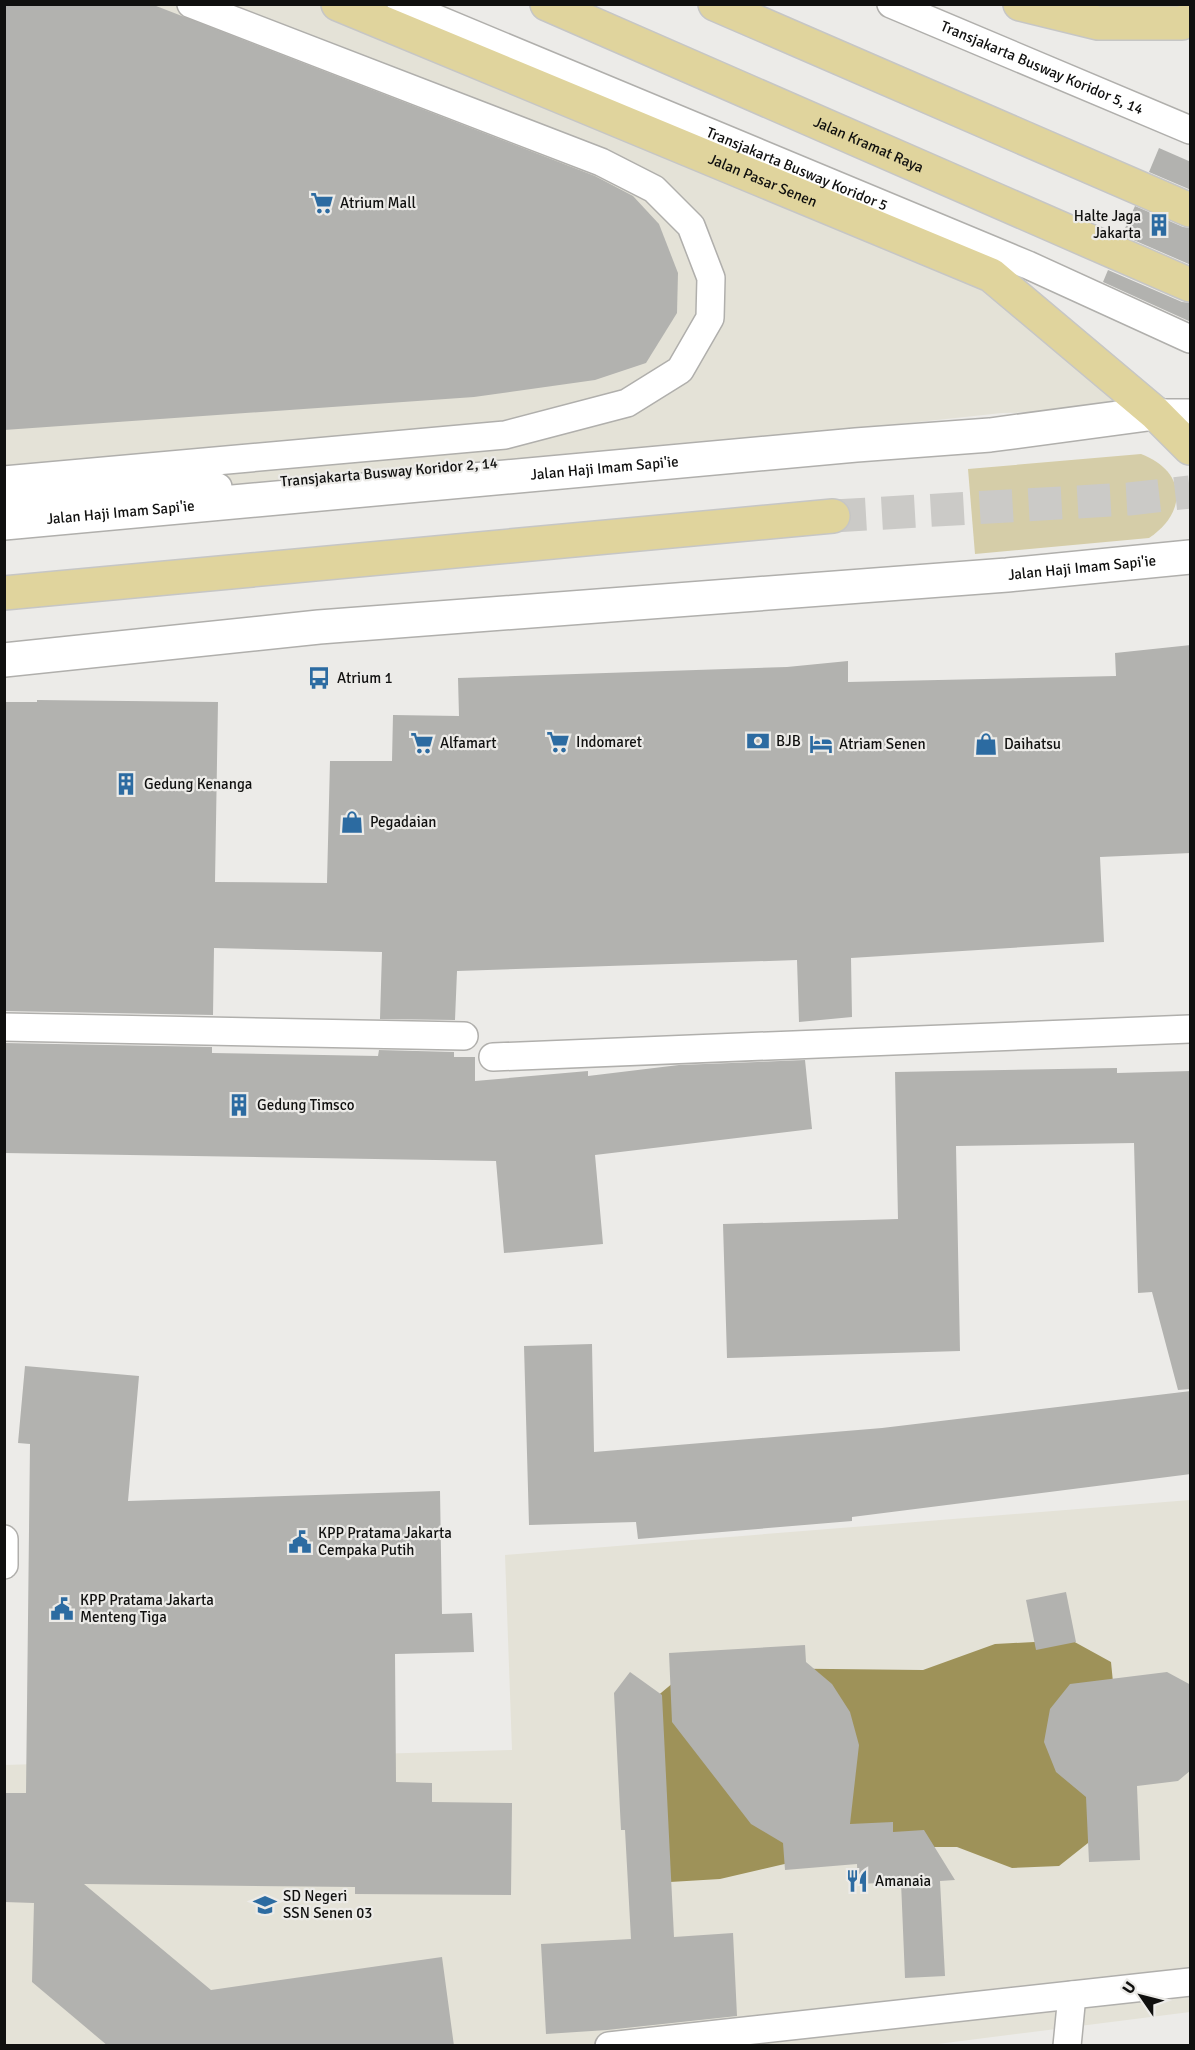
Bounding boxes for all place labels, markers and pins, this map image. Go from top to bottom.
supermarket icon: Atrium Mall [309,190,335,216]
place label: Atrium Mall [340,194,416,212]
place label: Halte Jaga Jakarta [1074,207,1141,242]
building icon: Halte Jaga Jakarta [1146,212,1172,238]
bus stop icon: Atrium 1 [306,665,332,691]
place label: Atrium 1 [337,669,393,687]
bank icon: BJB [745,728,771,754]
supermarket icon: Indomaret [545,729,571,755]
supermarket icon: Alfamart [409,730,435,756]
hotel icon: Atriam Senen [808,731,834,757]
shop icon: Daihatsu [973,731,999,757]
place label: BJB [776,732,801,750]
place label: Indomaret [576,733,642,751]
place label: Alfamart [440,734,497,752]
place label: Atriam Senen [839,735,926,753]
place label: Daihatsu [1004,735,1061,753]
building icon: Gedung Kenanga [113,771,139,797]
place label: Gedung Kenanga [144,775,252,793]
shop icon: Pegadaian [339,809,365,835]
place label: Pegadaian [370,813,437,831]
building icon: Gedung Timsco [226,1092,252,1118]
place label: Gedung Timsco [257,1096,355,1114]
place label: KPP Pratama Jakarta Cempaka Putih [318,1524,452,1559]
public building icon: KPP Pratama Jakarta Cempaka Putih [287,1529,313,1555]
place label: KPP Pratama Jakarta Menteng Tiga [80,1591,214,1626]
public building icon: KPP Pratama Jakarta Menteng Tiga [49,1596,75,1622]
restaurant icon: Amanaia [844,1868,870,1894]
place label: Amanaia [875,1872,931,1890]
place label: SD Negeri SSN Senen 03 [283,1887,372,1922]
school or university icon: SD Negeri SSN Senen 03 [252,1892,278,1918]

